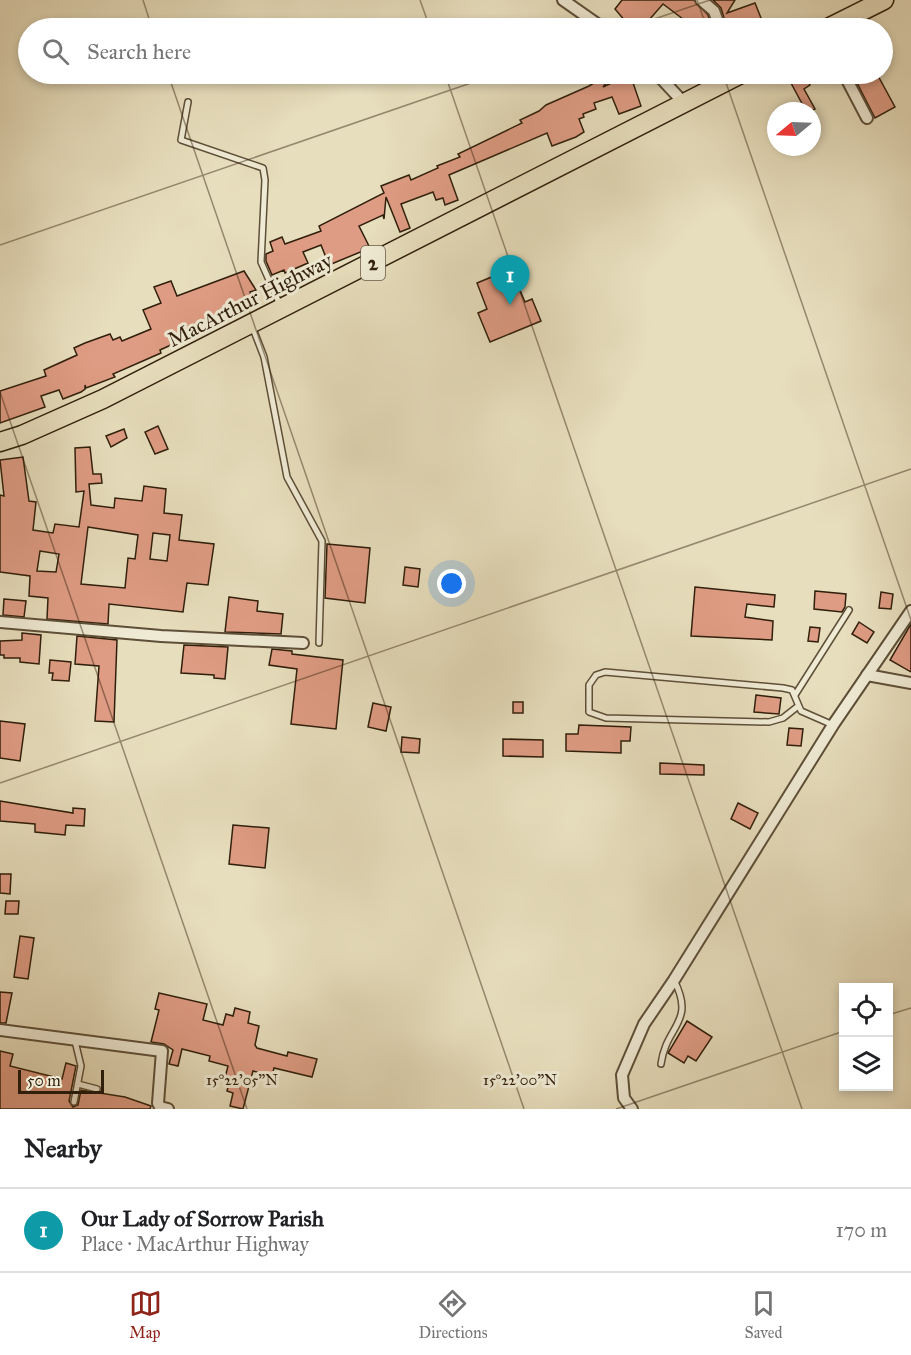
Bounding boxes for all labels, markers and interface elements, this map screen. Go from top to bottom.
search box [18,18,893,84]
icon: search [39,35,72,68]
text: Search here [87,38,191,65]
north arrow [767,102,821,156]
road number: 2 [361,246,385,280]
street label: MacArthur Highway [163,247,338,353]
pin: 1 [490,256,530,305]
your location [437,569,466,598]
map controls [839,983,893,1091]
button: locate [839,983,893,1037]
button: layers [839,1037,893,1091]
scale bar [18,1067,104,1094]
text: 50 m [27,1071,61,1090]
text: 15°22'05"N [206,1071,278,1089]
text: 15°22'00"N [483,1071,557,1089]
text: Nearby [24,1132,102,1164]
text: Our Lady of Sorrow Parish [81,1205,324,1232]
text: 1 [40,1218,47,1242]
text: 170 m [836,1218,887,1242]
text: Place · MacArthur Highway [81,1232,309,1256]
tab: Map [129,1287,162,1342]
tab: Directions [419,1287,487,1342]
tab: Saved [744,1287,782,1342]

